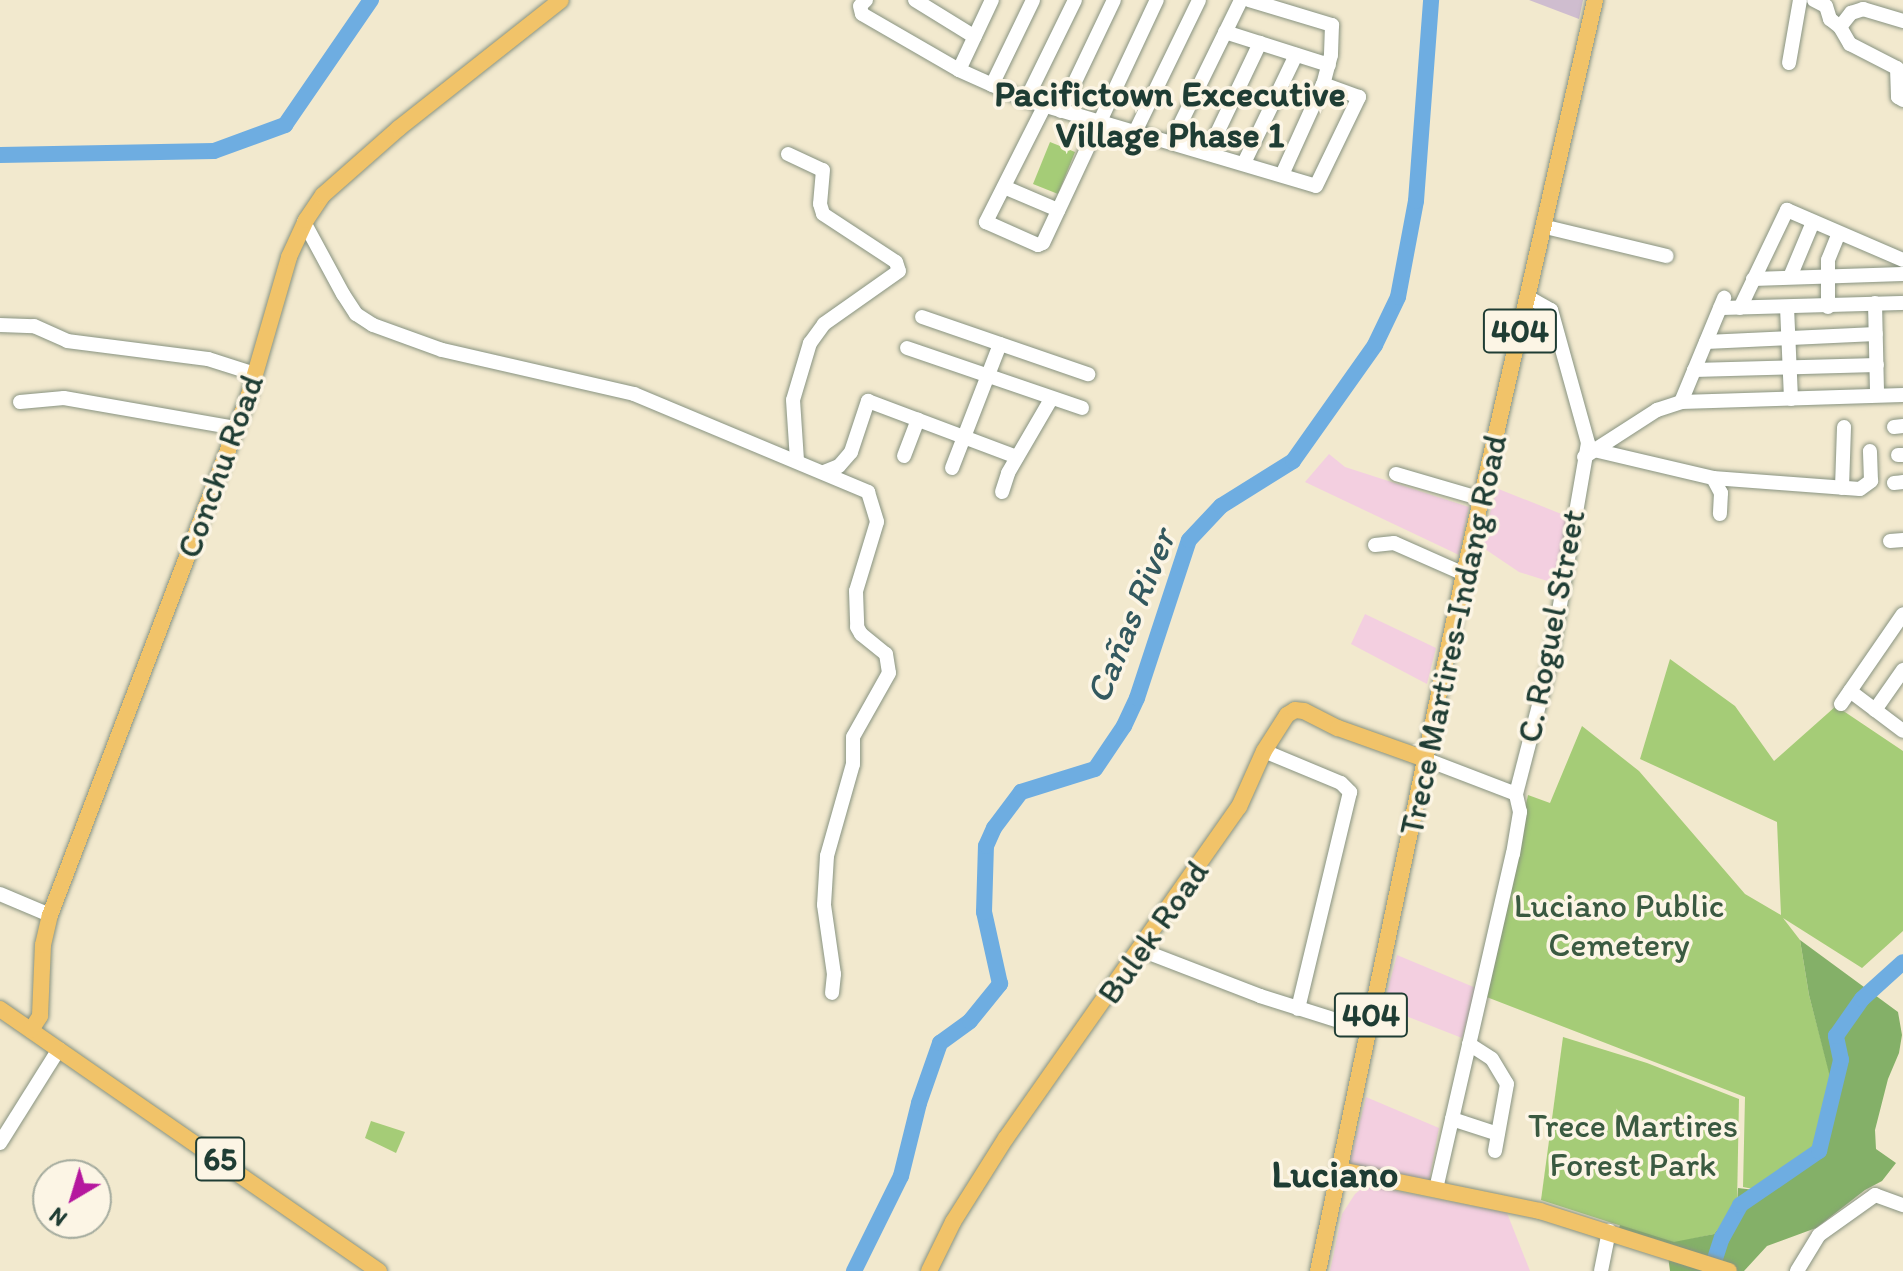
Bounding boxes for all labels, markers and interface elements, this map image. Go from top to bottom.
district label: Pacifictown Excecutive Village Phase 1 [995,71,1345,156]
road number: 404 [1482,303,1558,359]
street label: Conchu Road [168,369,272,563]
street label: Trece Martires-Indang Road [1391,431,1515,839]
street label: C. Roguel Street [1509,507,1593,745]
water label: Cañas River [1076,523,1184,709]
street label: Bulek Road [1089,853,1217,1011]
park label: Luciano Public Cemetery [1513,885,1725,964]
road number: 404 [1333,987,1409,1043]
park label: Trece Martires Forest Park [1528,1105,1738,1184]
road number: 65 [194,1131,246,1187]
district label: Luciano [1272,1152,1398,1198]
north arrow [32,1159,112,1239]
text: N [44,1202,72,1232]

